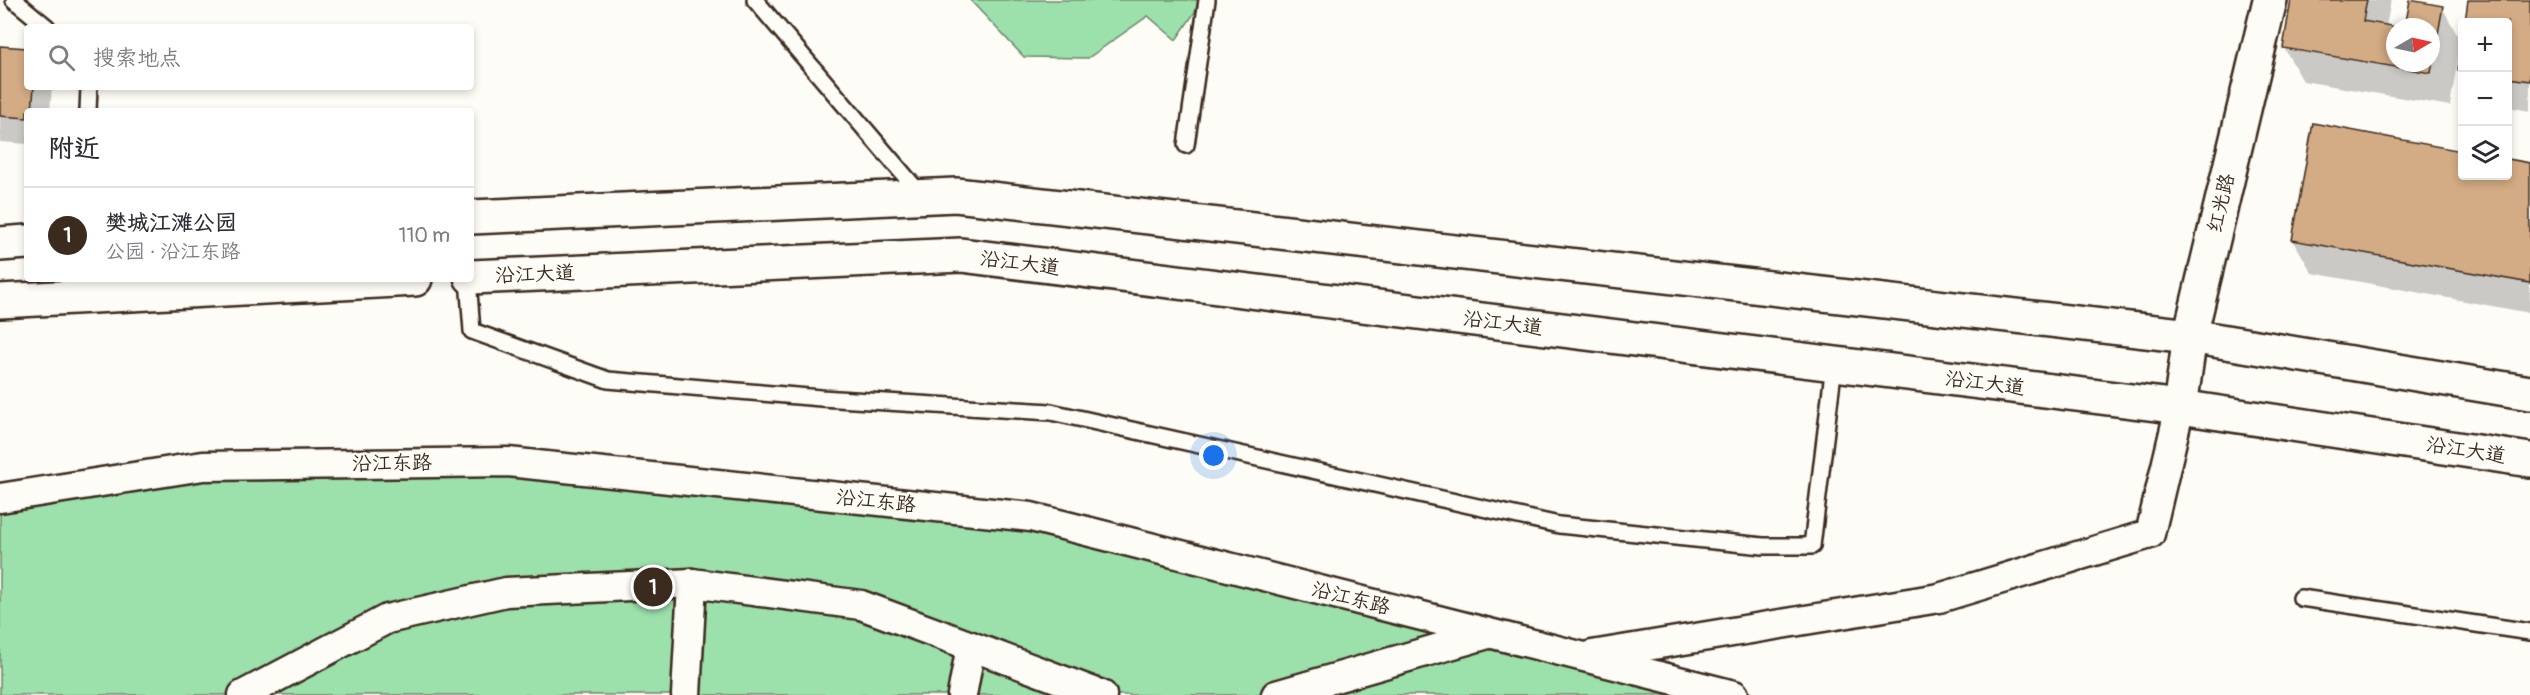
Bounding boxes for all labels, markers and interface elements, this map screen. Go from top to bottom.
north arrow [2386,18,2440,72]
map controls [2458,18,2512,180]
button: + [2458,18,2512,72]
search box [24,24,474,90]
icon: search [45,41,78,74]
text: 搜索地点 [93,44,181,72]
button: − [2458,72,2512,126]
button: layers [2458,126,2512,180]
text: 附近 [48,133,100,165]
street label: 红光路 [2202,170,2240,235]
text: 樊城江滩公园 [105,209,237,237]
text: 1 [64,223,71,248]
text: 110 m [399,223,450,248]
text: 公园 · 沿江东路 [105,239,240,264]
street label: 沿江大道 [979,246,1061,280]
street label: 沿江大道 [495,260,575,288]
street label: 沿江大道 [1462,306,1544,340]
street label: 沿江大道 [1944,366,2026,400]
street label: 沿江大道 [2425,431,2507,469]
your location [1199,441,1228,470]
street label: 沿江东路 [352,450,433,476]
street label: 沿江东路 [835,484,918,518]
pin: 1 [634,564,672,610]
street label: 沿江东路 [1309,576,1394,620]

